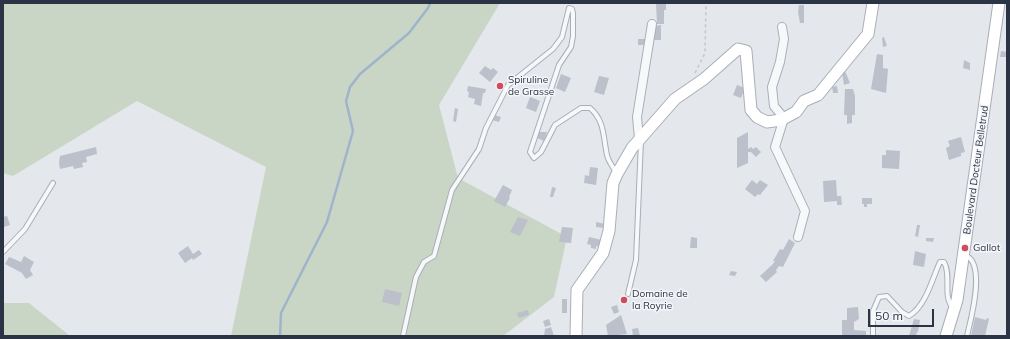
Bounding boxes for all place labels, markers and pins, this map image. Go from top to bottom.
place label: Spiruline de Grasse [508,74,554,98]
marker: Spiruline de Grasse [495,81,505,91]
place label: Gallot [973,242,1000,254]
marker: Gallot [960,243,970,253]
place label: Domaine de la Royrie [632,288,688,312]
marker: Domaine de la Royrie [619,295,629,305]

